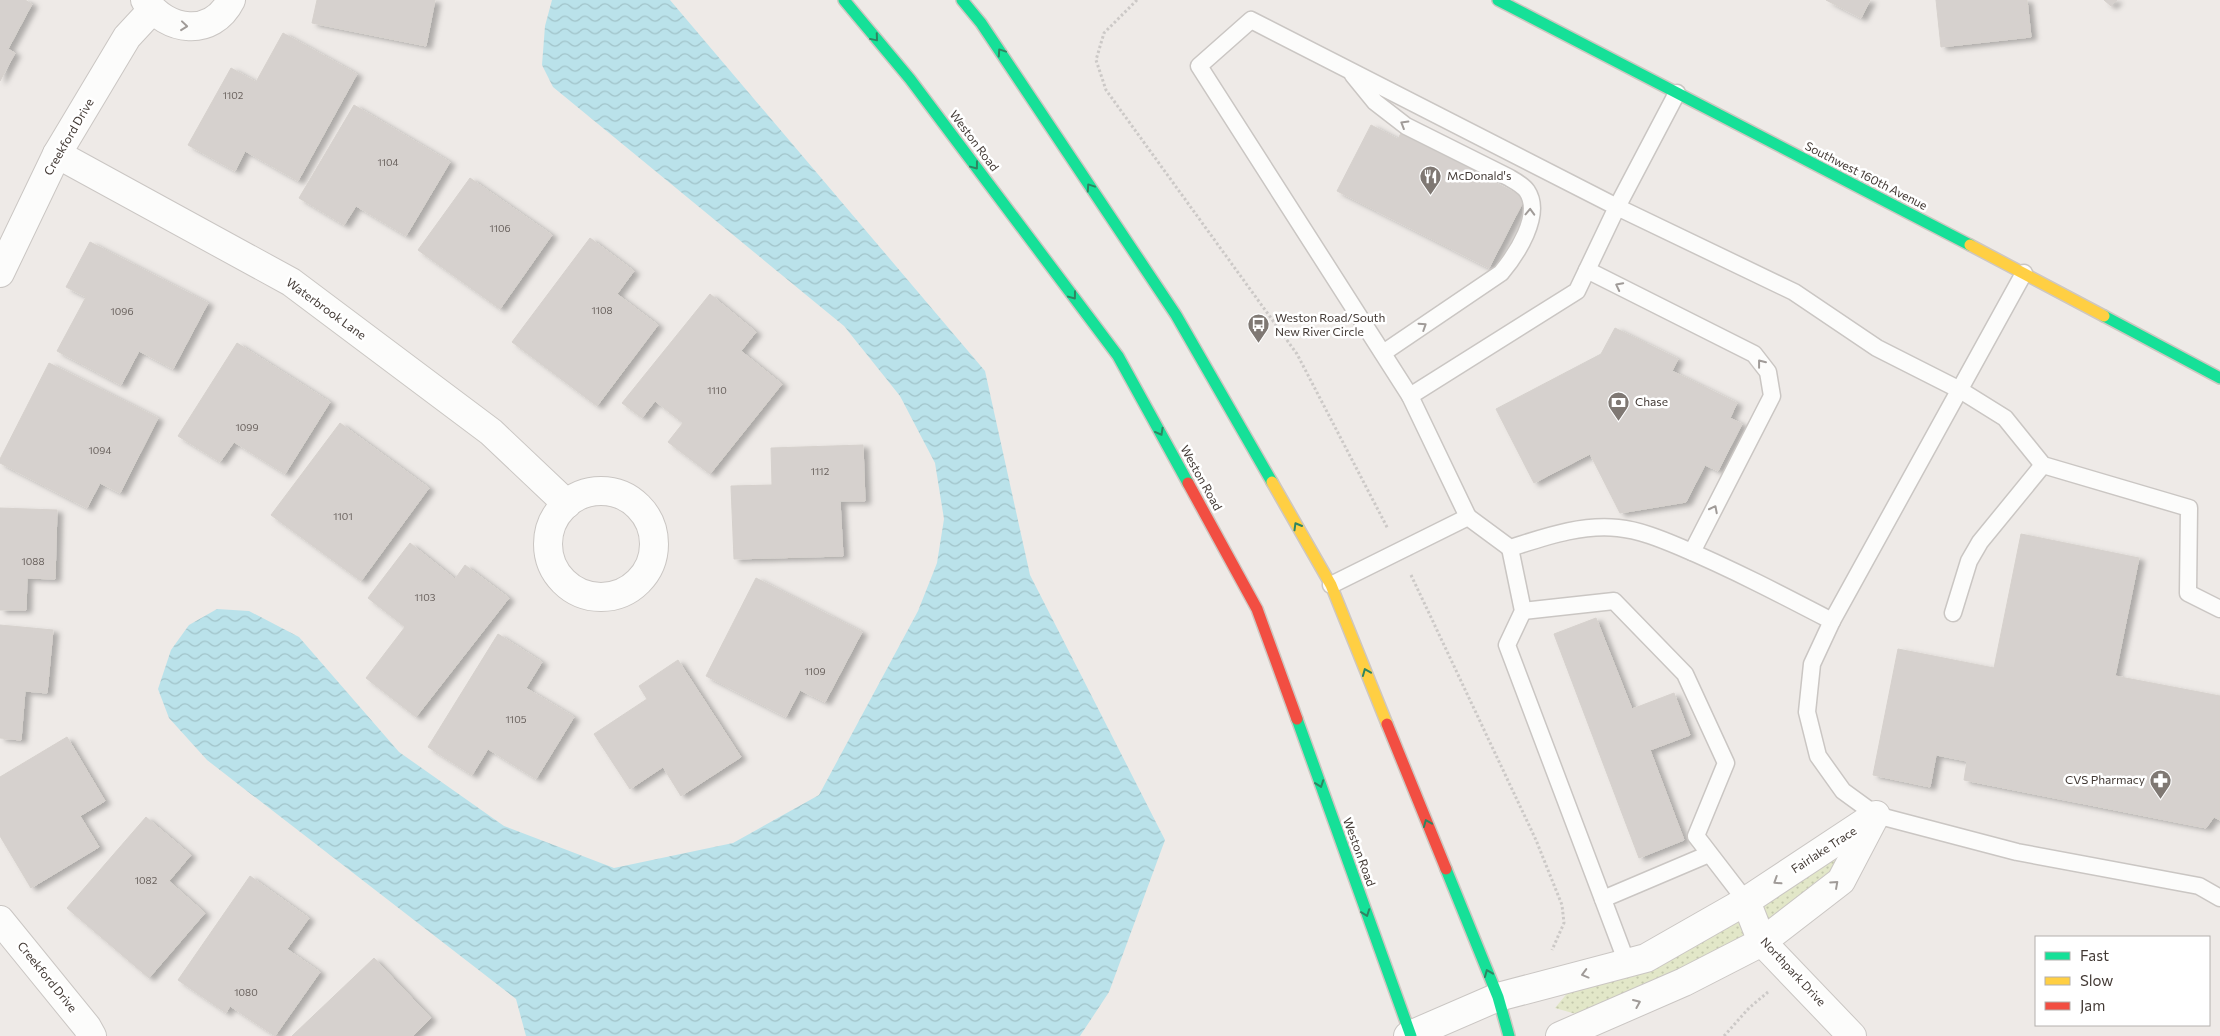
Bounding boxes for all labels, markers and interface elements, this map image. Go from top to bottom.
one-way arrow [180,20,188,31]
one-way arrow [870,32,879,41]
one-way arrow [997,48,1007,57]
house number: 1102 [223,89,244,101]
street label: Creekford Drive [40,96,96,177]
street label: Weston Road [947,107,1002,174]
one-way arrow [1401,121,1410,131]
street label: Southwest 160th Avenue [1803,138,1930,212]
house number: 1104 [377,156,399,168]
one-way arrow [969,160,978,170]
restaurant icon: McDonald's [1419,164,1443,195]
place label: McDonald's [1447,168,1511,182]
one-way arrow [1087,184,1097,193]
one-way arrow [1525,208,1535,216]
house number: 1106 [489,222,511,234]
street label: Waterbrook Lane [284,275,369,342]
one-way arrow [1615,282,1624,292]
one-way arrow [1067,290,1076,300]
house number: 1108 [591,304,613,316]
house number: 1096 [111,305,133,317]
place label: Weston Road/South New River Circle [1275,310,1385,338]
bus stop icon: Weston Road/South New River Circle [1247,313,1271,344]
one-way arrow [1418,323,1427,332]
one-way arrow [1759,360,1767,369]
house number: 1110 [707,384,727,396]
bank icon: Chase [1607,390,1631,421]
place label: Chase [1635,394,1668,408]
house number: 1099 [236,421,258,433]
one-way arrow [1154,427,1164,436]
street label: Weston Road [1178,442,1226,513]
house number: 1094 [89,444,111,456]
house number: 1112 [811,465,830,477]
one-way arrow [1708,505,1718,514]
house number: 1101 [333,510,353,522]
one-way arrow [1293,522,1303,531]
house number: 1088 [22,555,44,567]
house number: 1103 [415,591,436,603]
house number: 1109 [804,665,826,677]
one-way arrow [1362,668,1373,677]
house number: 1105 [506,713,527,725]
pharmacy icon: CVS Pharmacy [2149,768,2173,799]
place label: CVS Pharmacy [2065,772,2145,786]
one-way arrow [1314,779,1324,788]
street label: Weston Road [1341,815,1379,888]
one-way arrow [1423,819,1433,828]
street label: Fairlake Trace [1788,823,1859,875]
house number: 1082 [135,874,158,886]
one-way arrow [1773,875,1783,884]
one-way arrow [1830,881,1839,890]
one-way arrow [1361,908,1371,916]
street label: Northpark Drive [1758,934,1829,1009]
legend [2035,936,2210,1026]
street label: Creekford Drive [15,938,80,1014]
text: Fast [2080,946,2109,964]
one-way arrow [1581,968,1590,979]
one-way arrow [1484,969,1494,978]
text: Slow [2080,971,2113,989]
house number: 1080 [234,986,258,998]
text: Jam [2080,996,2105,1014]
one-way arrow [1632,998,1641,1009]

